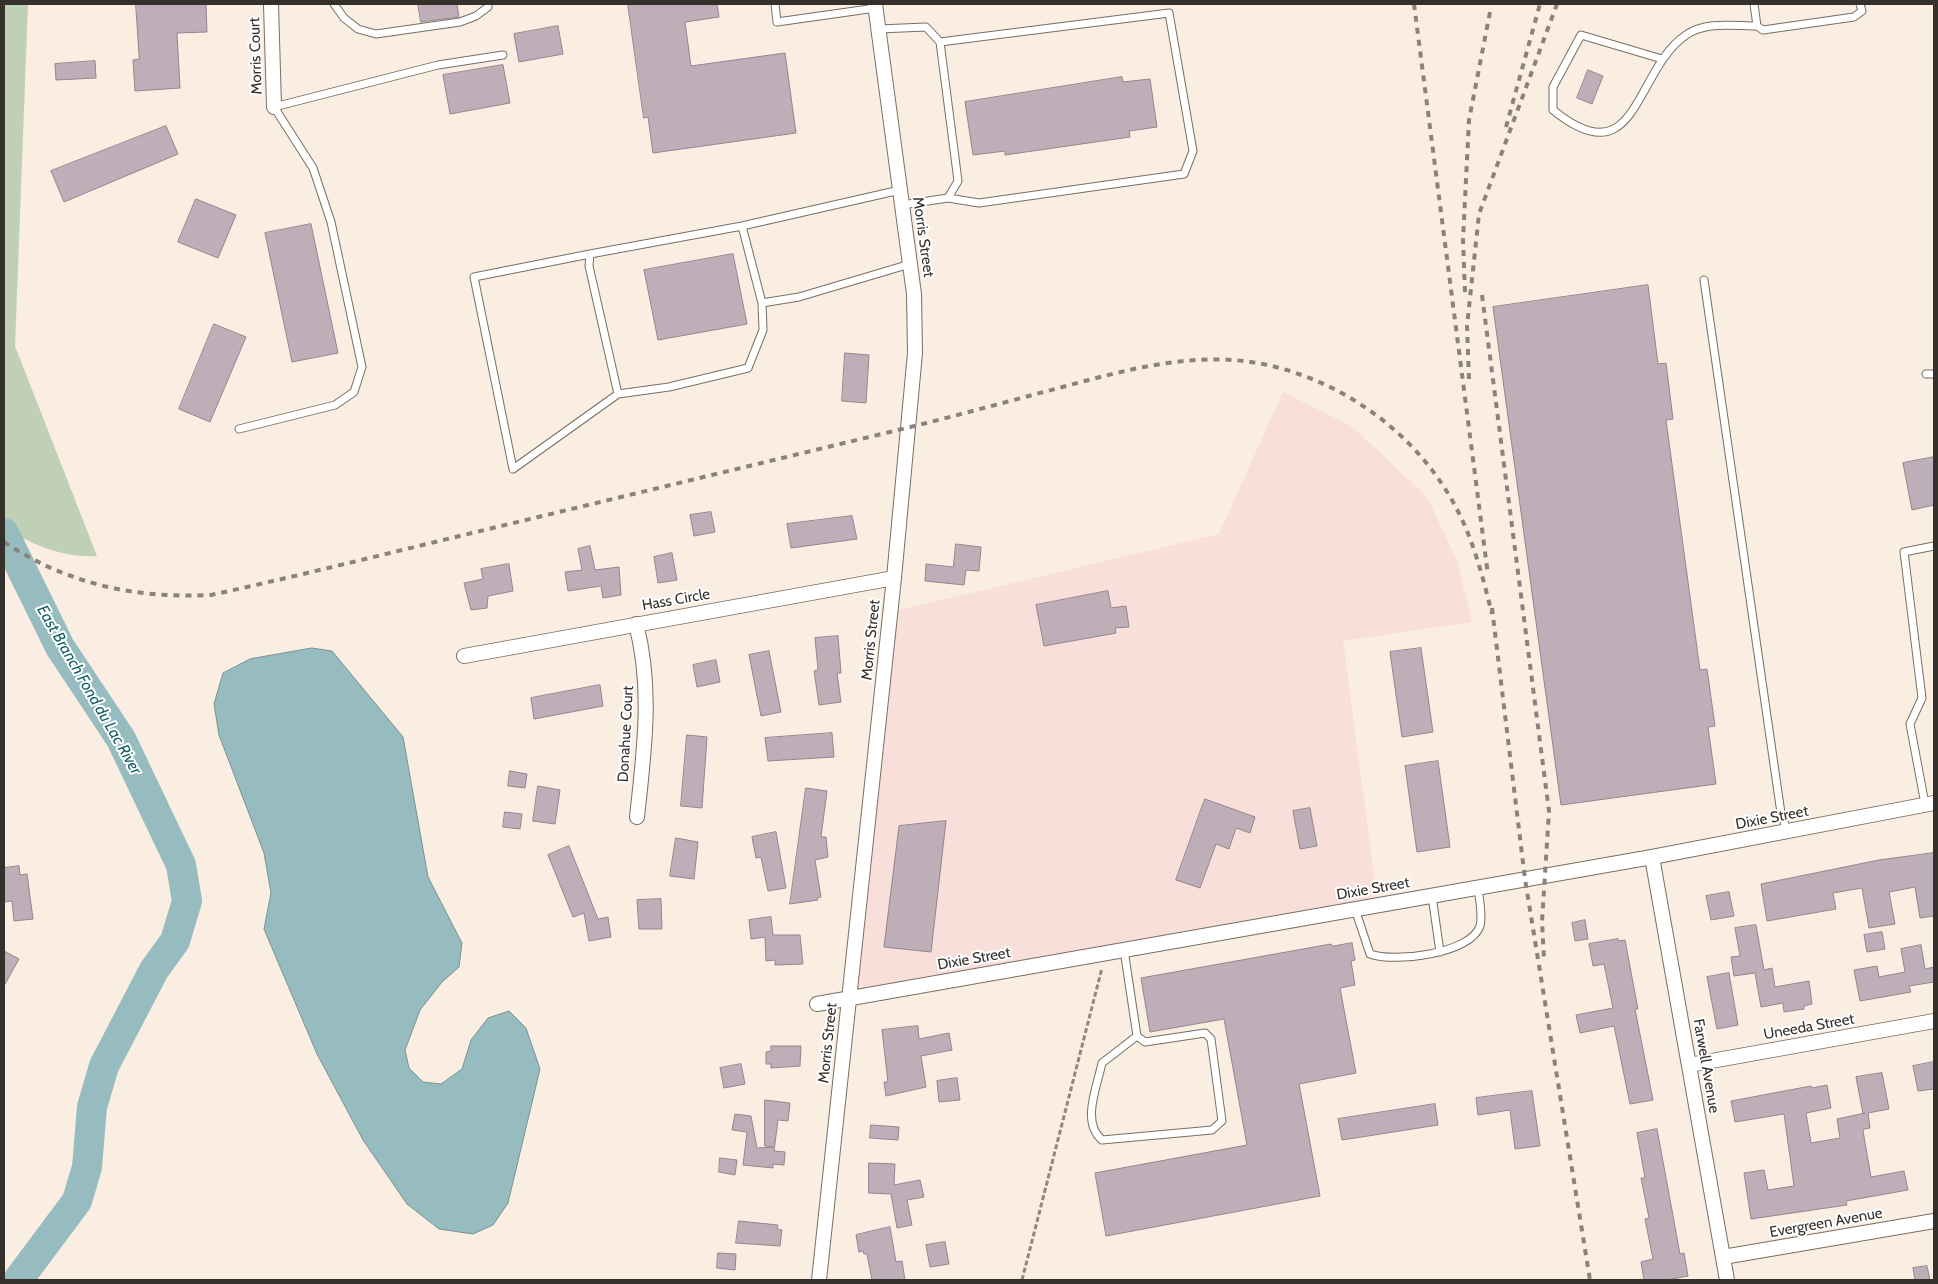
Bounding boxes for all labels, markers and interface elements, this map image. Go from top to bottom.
street label: Morris Court [246,17,266,95]
street label: Morris Street [908,196,938,278]
street label: Hass Circle [641,585,711,615]
street label: Morris Street [858,599,884,681]
water label: East Branch Fond du Lac River [33,602,145,778]
street label: Donahue Court [614,685,638,783]
street label: Dixie Street [1734,802,1810,834]
street label: Dixie Street [1335,874,1411,904]
street label: Dixie Street [936,944,1012,974]
street label: Morris Street [815,1002,841,1084]
street label: Uneeda Street [1762,1010,1856,1044]
street label: Farwell Avenue [1689,1017,1723,1115]
street label: Evergreen Avenue [1768,1204,1884,1242]

